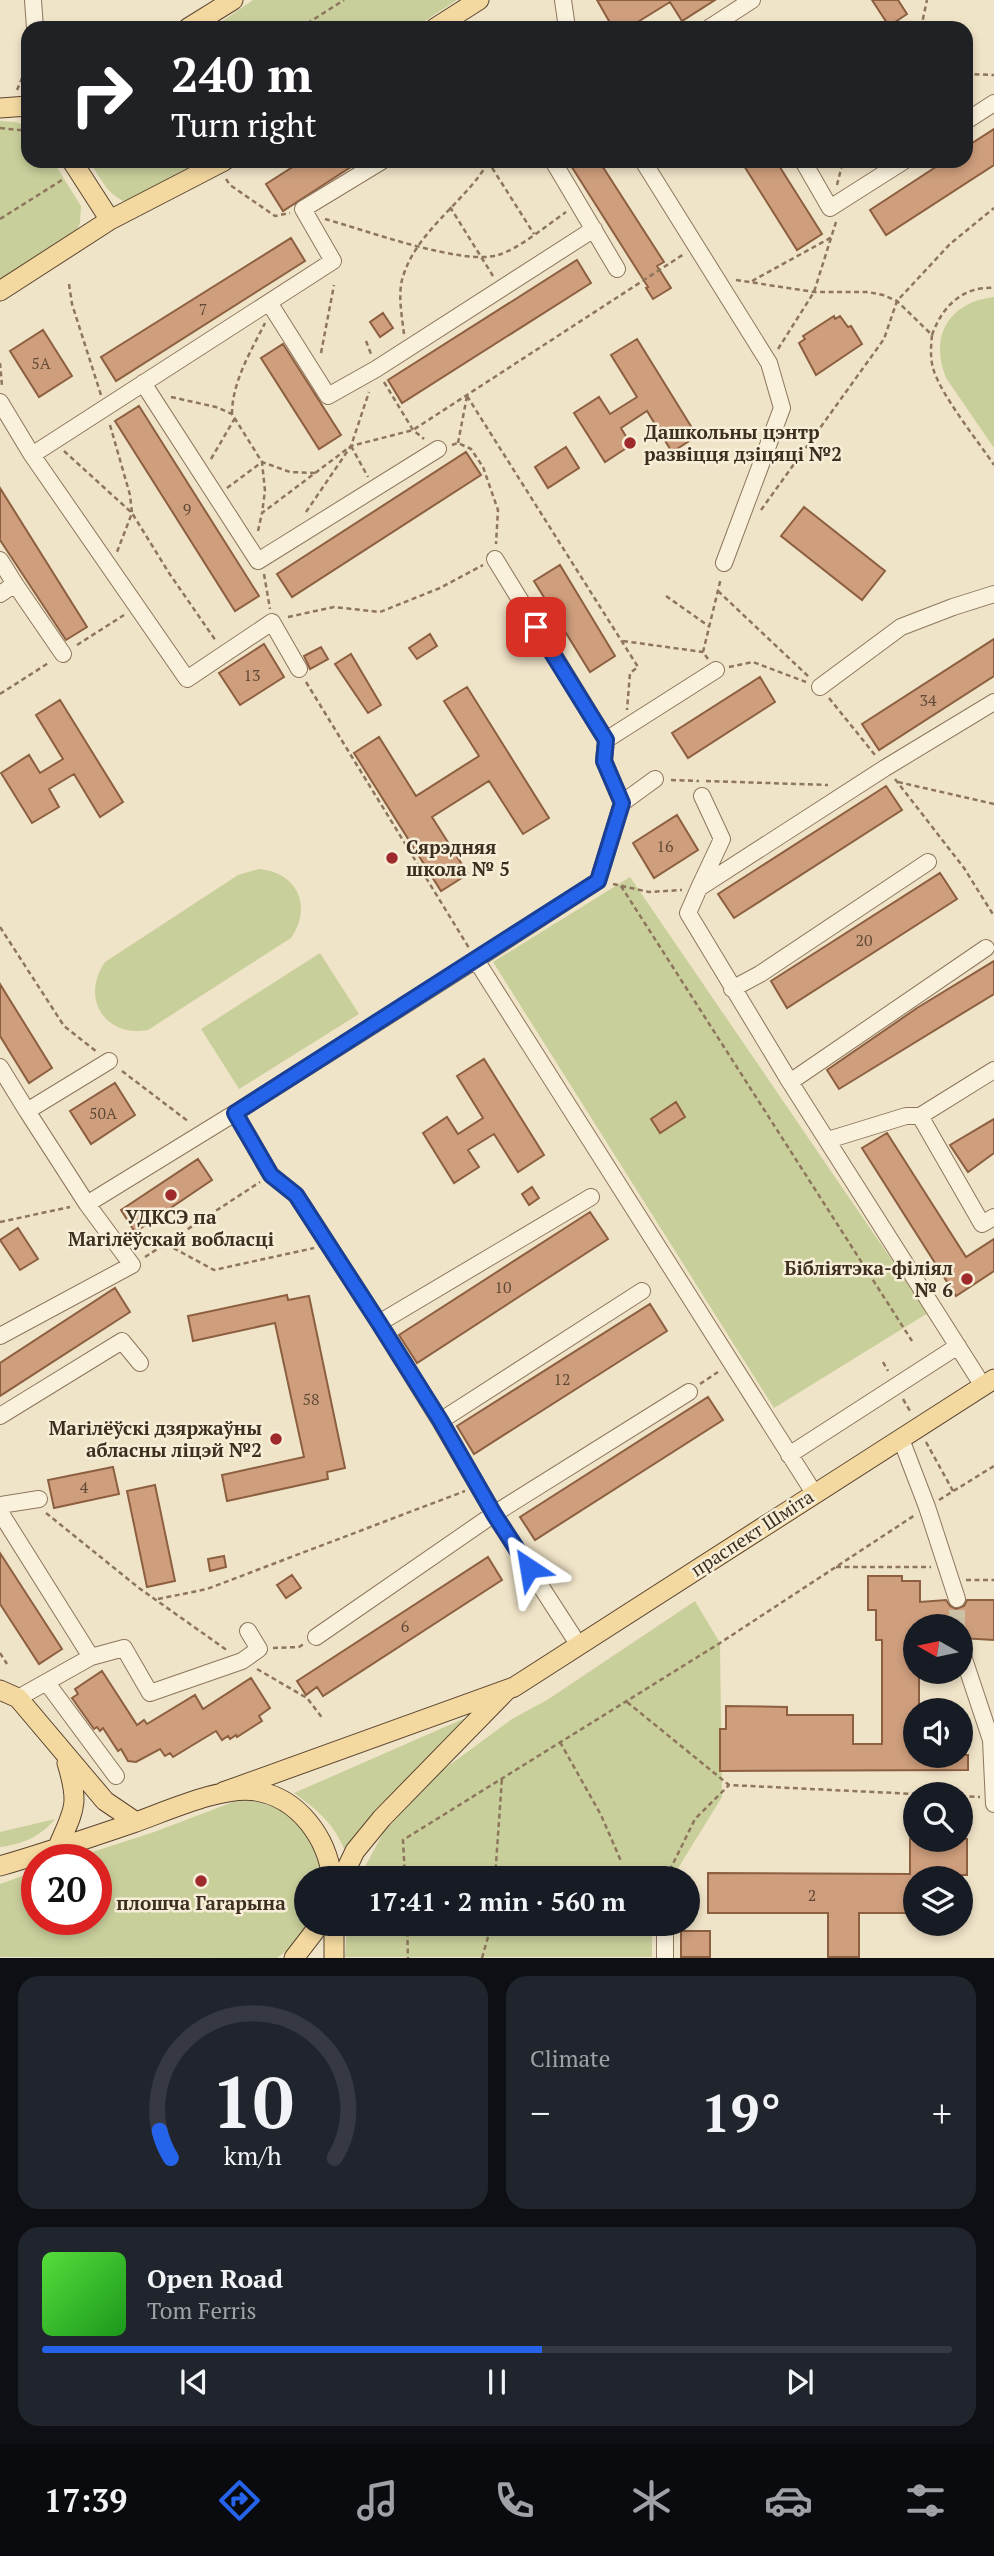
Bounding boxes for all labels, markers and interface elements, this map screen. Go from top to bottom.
text: 240 m [171,41,313,106]
icon: right [56,49,147,140]
text: Turn right [171,104,317,146]
house number: 7 [199,298,207,320]
house number: 5А [31,352,51,374]
place label: Дашкольны цэнтр развіцця дзіцяці №2 [644,419,842,466]
marker: Дашкольны цэнтр развіцця дзіцяці №2 [622,435,638,451]
house number: 9 [183,498,191,520]
pin [506,597,566,657]
icon: arrive [517,608,555,646]
house number: 13 [243,664,261,686]
house number: 34 [919,689,937,711]
place label: Сярэдняя школа № 5 [406,834,510,881]
house number: 16 [656,835,674,857]
marker: Сярэдняя школа № 5 [384,850,400,866]
house number: 20 [855,929,873,951]
house number: 50А [89,1102,117,1124]
marker: УДКСЭ па Магілёўскай вобласці [163,1187,179,1203]
place label: УДКСЭ па Магілёўскай вобласці [68,1204,274,1251]
place label: Бібліятэка-філіял № 6 [784,1255,953,1302]
marker: Бібліятэка-філіял № 6 [959,1271,975,1287]
house number: 10 [494,1276,512,1298]
house number: 12 [553,1368,571,1390]
house number: 58 [302,1388,320,1410]
place label: Магілёўскі дзяржаўны абласны ліцэй №2 [49,1415,262,1462]
marker: Магілёўскі дзяржаўны абласны ліцэй №2 [268,1431,284,1447]
house number: 4 [80,1476,89,1498]
street label: праспект Шміта [685,1483,818,1582]
position arrow [492,1531,566,1605]
north arrow [903,1614,973,1684]
map controls [903,1614,973,1936]
house number: 6 [401,1615,410,1637]
button: sound [903,1698,973,1768]
button: search [903,1782,973,1852]
speed limit sign: 20 [21,1844,112,1935]
button: layers [903,1866,973,1936]
marker: плошча Гагарына [193,1873,209,1889]
text: 17:41 · 2 min · 560 m [368,1884,626,1918]
house number: 2 [808,1884,816,1906]
place label: плошча Гагарына [116,1890,286,1915]
text: Climate [530,2043,610,2074]
text: 10 [212,2053,294,2150]
text: 19° [701,2078,781,2147]
text: − [530,2088,550,2138]
text: + [932,2088,952,2138]
text: km/h [224,2139,282,2172]
text: Open Road [147,2261,283,2295]
text: Tom Ferris [147,2295,257,2326]
icon: previous [175,2363,213,2401]
icon: pause [478,2363,516,2401]
icon: next [781,2363,819,2401]
icon: directions [215,2476,264,2525]
icon: music [353,2476,402,2525]
icon: phone [490,2476,539,2525]
icon: climate [627,2476,676,2525]
icon: car [764,2476,813,2525]
icon: filters [901,2476,950,2525]
text: 17:39 [44,2479,127,2521]

